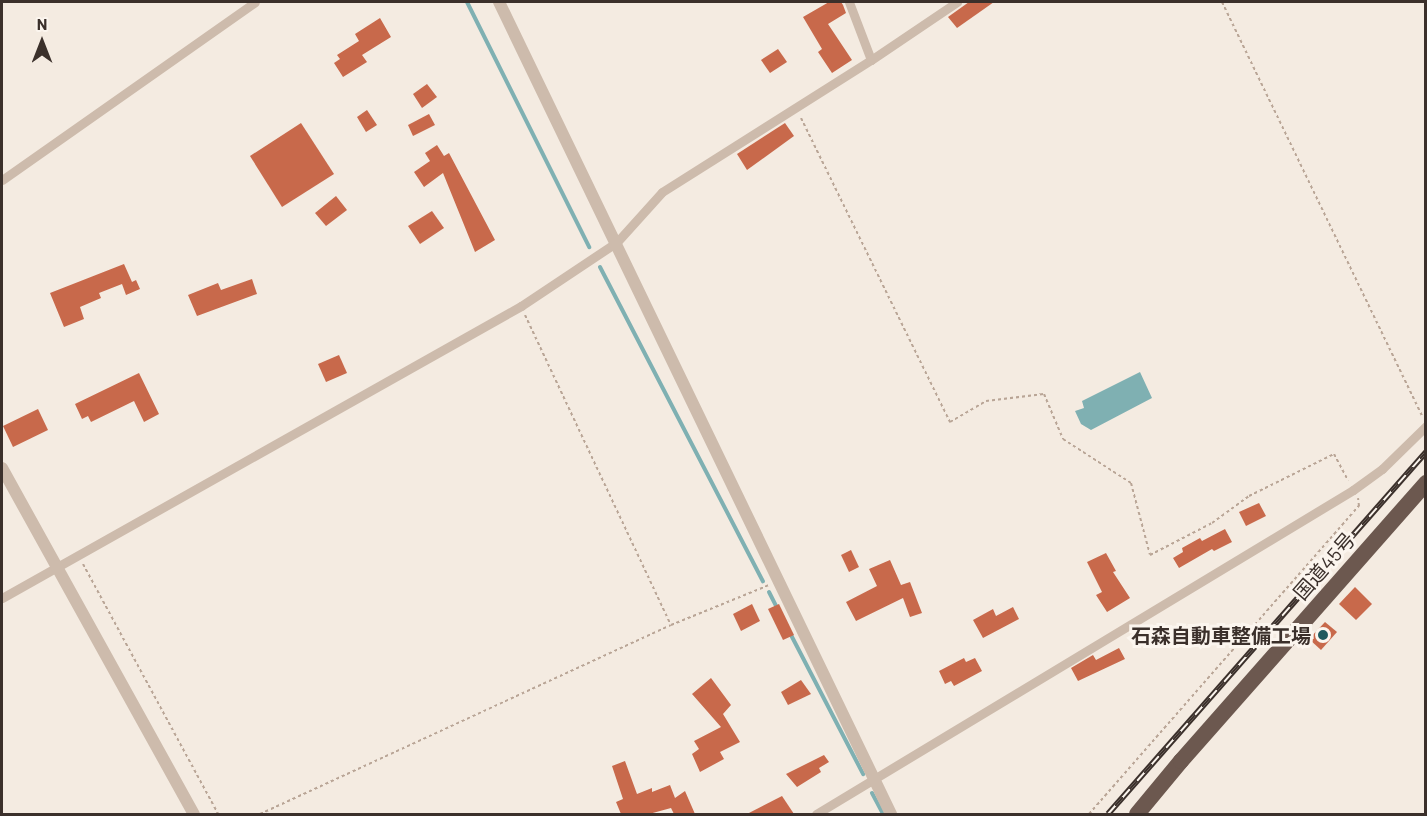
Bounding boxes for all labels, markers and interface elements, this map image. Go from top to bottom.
north arrow [12,12,72,72]
text: N [37,14,47,33]
street label: 国道45号 [1288,527,1360,605]
place label: 石森自動車整備工場 [1131,623,1311,647]
marker: 石森自動車整備工場 [1316,628,1330,642]

